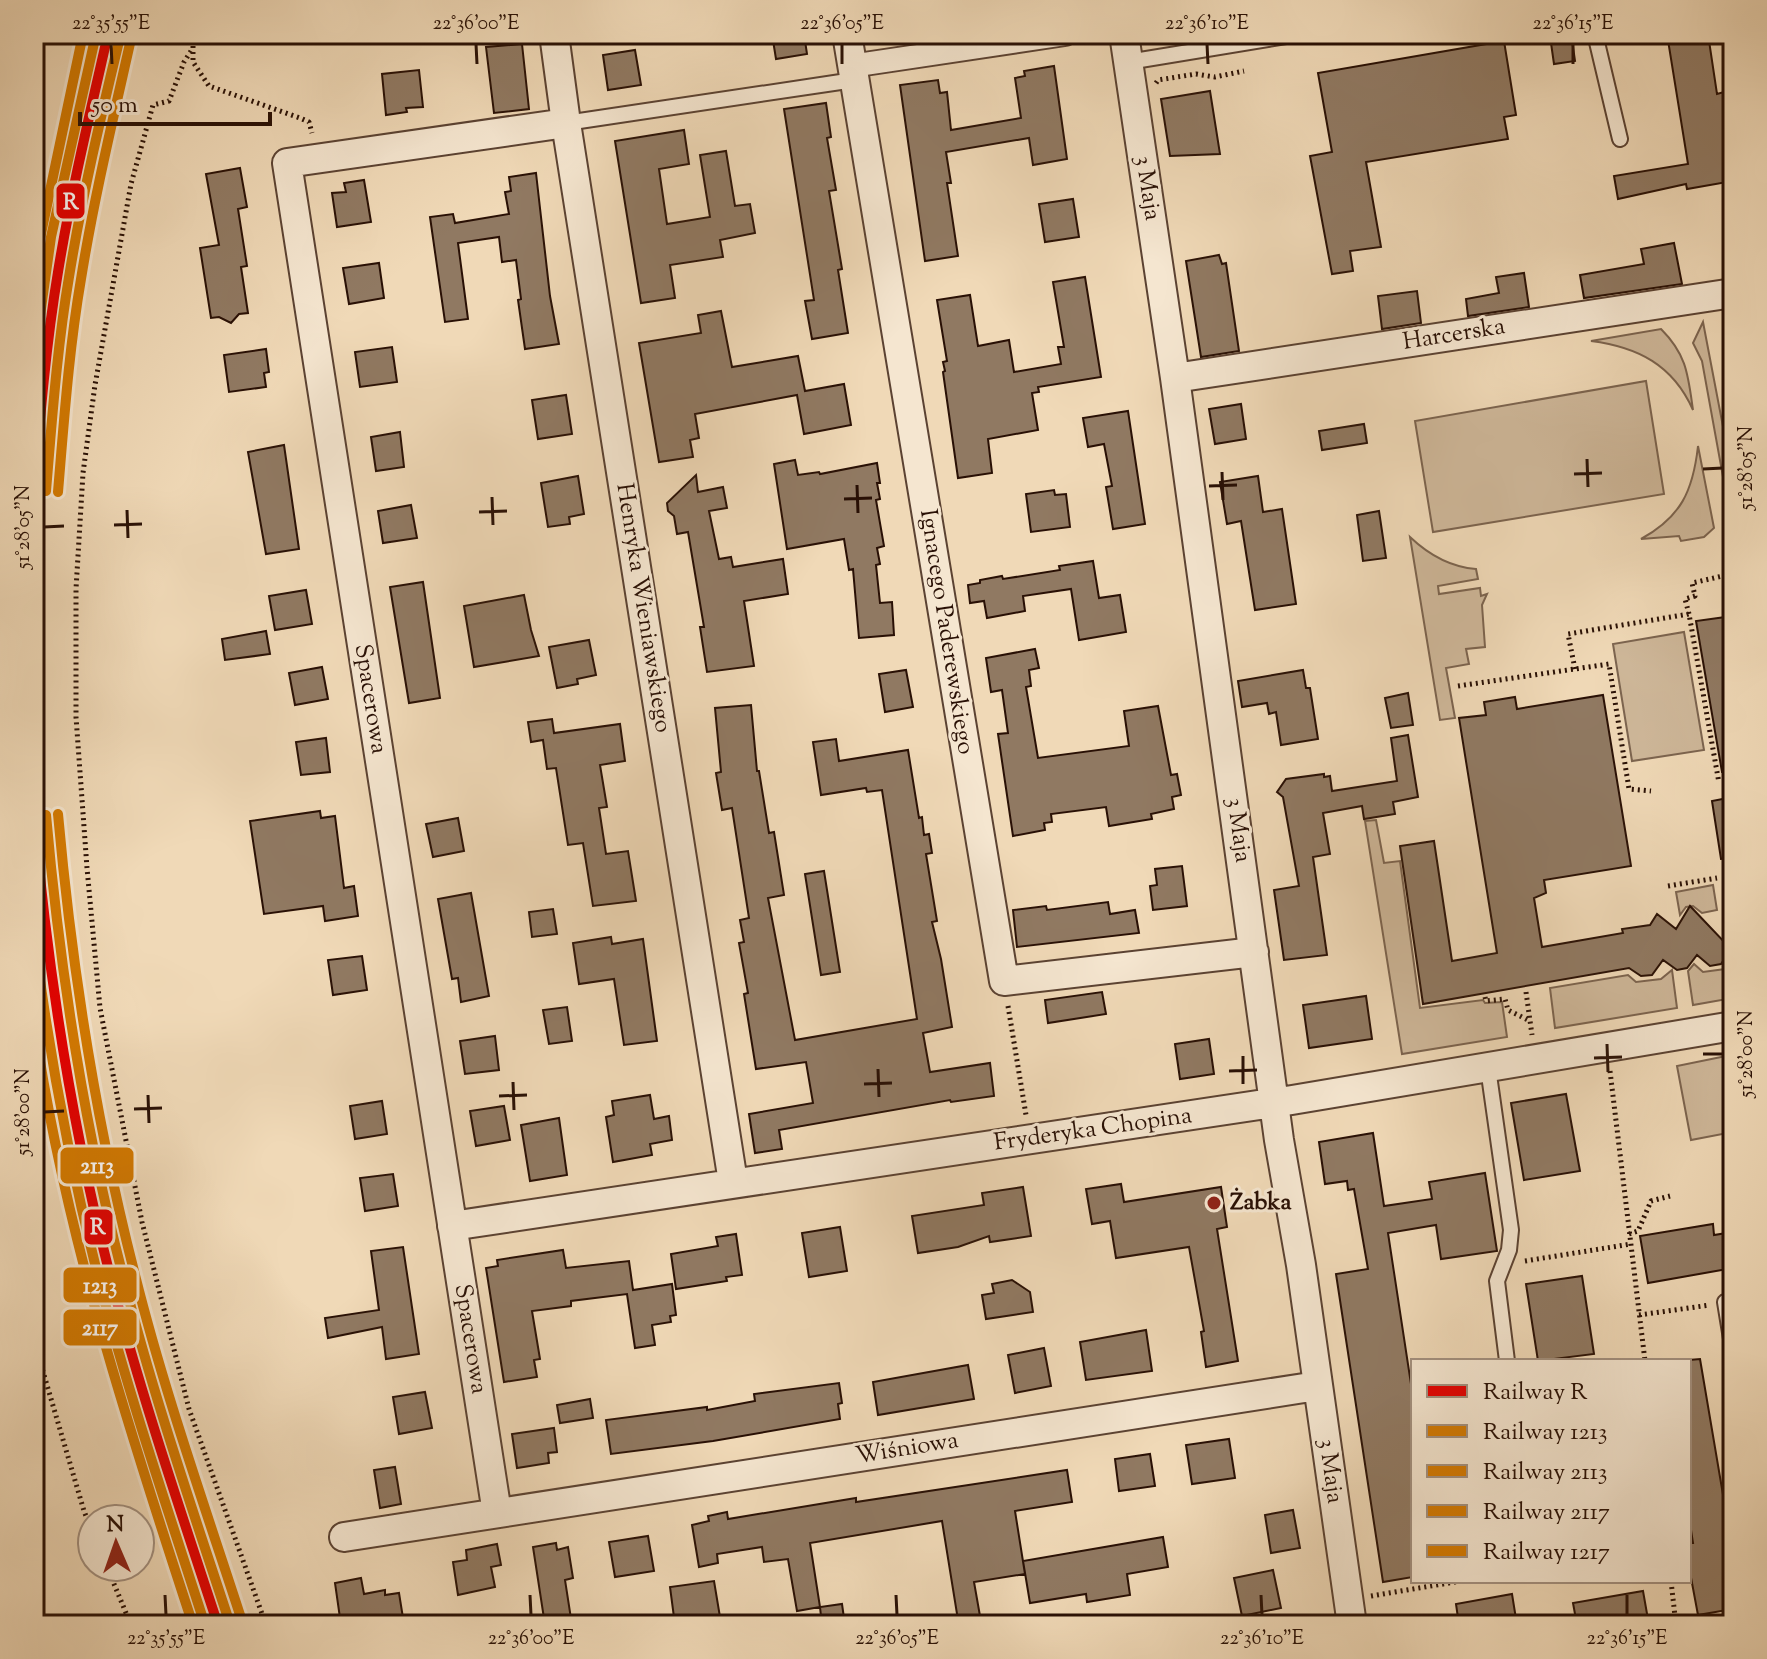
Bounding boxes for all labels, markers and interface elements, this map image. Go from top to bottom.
text: 22°35'55"E [72,10,150,39]
text: 22°36'00"E [433,10,519,39]
text: 22°36'05"E [800,10,884,39]
text: 22°36'10"E [1165,10,1249,39]
text: 22°36'15"E [1533,10,1613,39]
scale bar [80,76,270,126]
text: 50 m [90,89,138,123]
street label: 3 Maja [1125,153,1169,223]
line badge: R [55,182,86,220]
text: R [63,188,80,220]
street label: Harcerska [1400,310,1508,360]
text: 51°28'05"N [1733,426,1762,511]
street label: Henryka Wieniawskiego [606,481,680,735]
text: 51°28'05"N [10,485,39,570]
street label: Ignacego Paderewskiego [910,507,982,757]
street label: Spacerowa [345,642,395,756]
street label: 3 Maja [1217,795,1259,865]
text: 51°28'00"N [1733,1010,1762,1099]
text: 51°28'00"N [10,1068,39,1157]
street label: Fryderyka Chopina [992,1099,1194,1161]
line badge: 2113 [59,1146,135,1185]
text: 2113 [80,1152,114,1184]
place label: Żabka [1230,1186,1292,1220]
marker: Żabka [1205,1194,1223,1212]
line badge: R [83,1208,114,1246]
text: R [90,1213,107,1245]
line badge: 1213 [62,1266,138,1304]
text: 1213 [83,1272,117,1304]
street label: Spacerowa [445,1282,495,1396]
line badge: 2117 [62,1308,138,1347]
text: 2117 [82,1314,119,1346]
legend [1411,1359,1691,1583]
text: Railway R [1483,1376,1588,1410]
text: Railway 1213 [1483,1416,1608,1450]
street label: Wiśniowa [853,1424,961,1474]
street label: 3 Maja [1309,1436,1351,1506]
text: Railway 2113 [1483,1456,1608,1490]
text: Railway 2117 [1483,1496,1610,1530]
north arrow [76,1503,156,1583]
text: N [106,1510,125,1542]
text: Railway 1217 [1483,1536,1610,1570]
text: 22°35'55"E [127,1625,205,1654]
text: 22°36'00"E [488,1625,574,1654]
text: 22°36'05"E [855,1625,939,1654]
text: 22°36'10"E [1220,1625,1304,1654]
text: 22°36'15"E [1587,1625,1667,1654]

